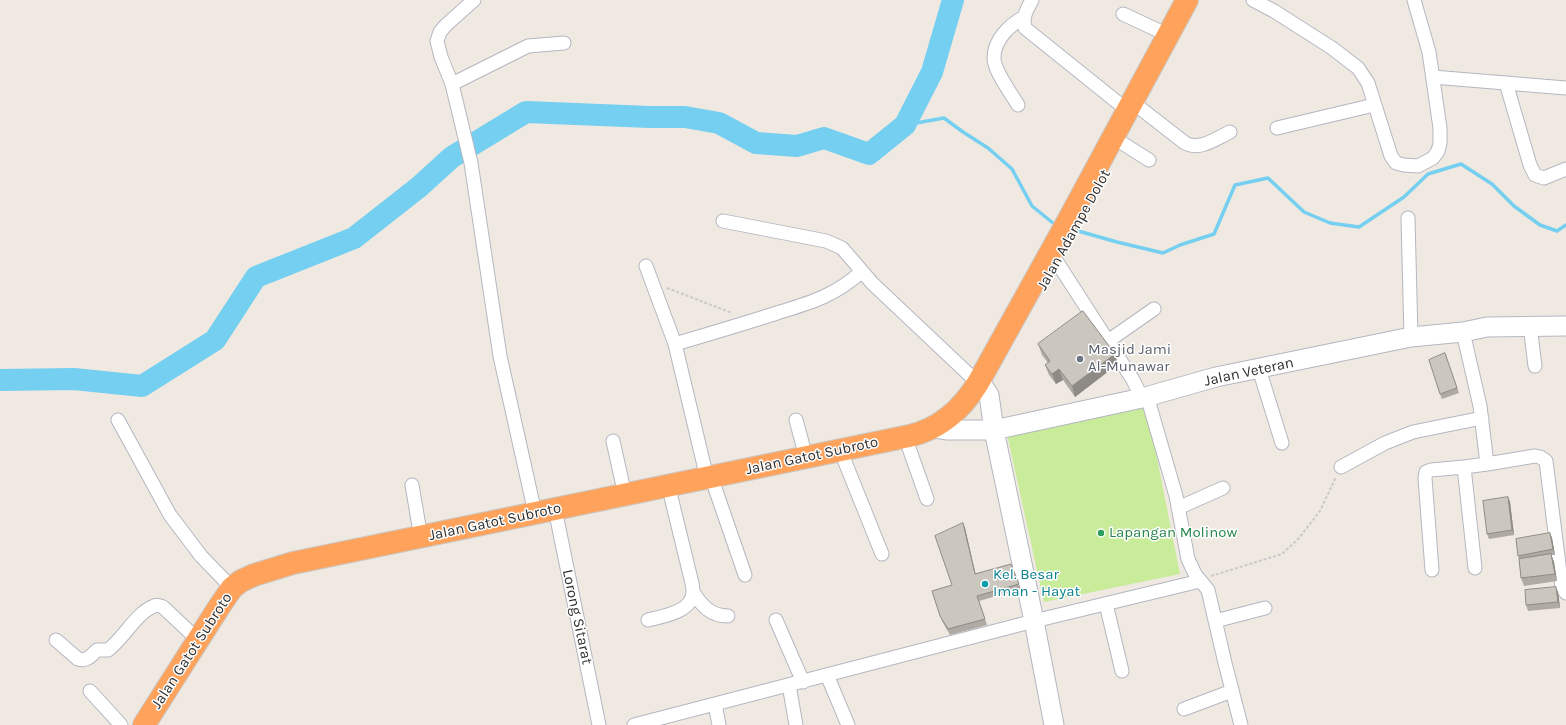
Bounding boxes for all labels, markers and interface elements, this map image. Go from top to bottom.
street label: Jalan Adampe Dolot [1033,166,1115,294]
place label: Masjid Jami Al-Munawar [1088,341,1171,376]
marker: Masjid Jami Al-Munawar [1075,354,1085,364]
street label: Jalan Veteran [1203,354,1295,390]
street label: Jalan Gatot Subroto [744,433,880,479]
street label: Jalan Gatot Subroto [427,499,563,545]
place label: Lapangan Molinow [1109,524,1237,542]
marker: Lapangan Molinow [1096,528,1106,538]
place label: Kel. Besar Iman - Hayat [993,566,1080,601]
street label: Lorong Sitarat [558,568,596,666]
marker: Kel. Besar Iman - Hayat [980,579,990,589]
street label: Jalan Gatot Subroto [148,590,236,712]

